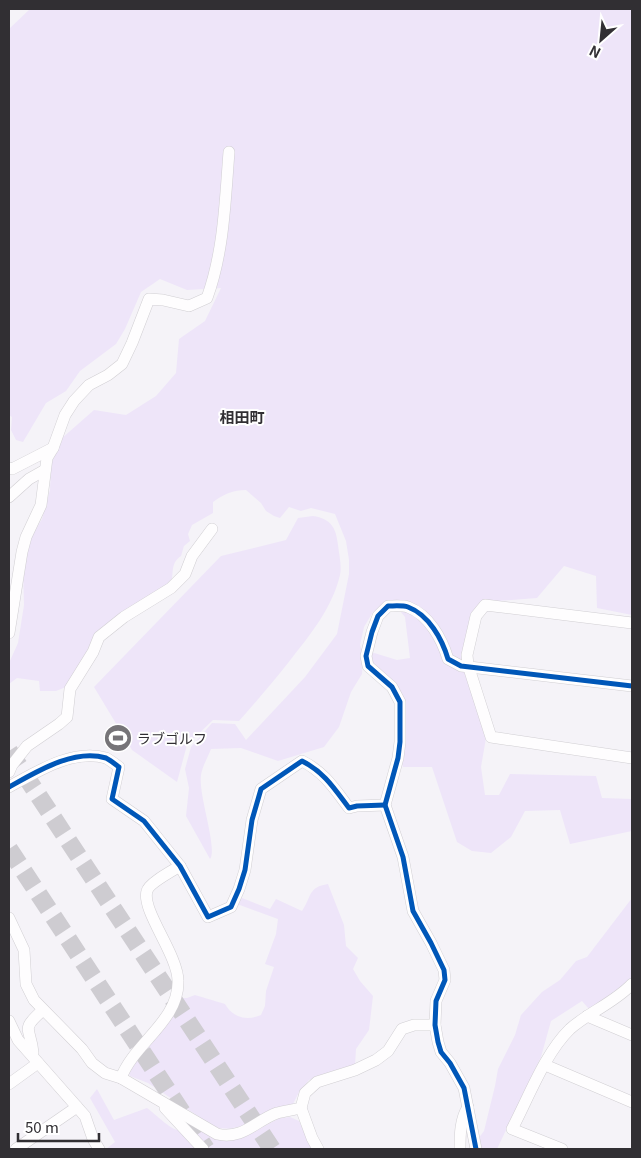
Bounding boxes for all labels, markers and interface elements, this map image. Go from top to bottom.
north arrow [576,15,626,65]
text: N [585,41,604,64]
district label: 相田町 [219,406,265,427]
sports icon: ラブゴルフ [103,723,133,753]
place label: ラブゴルフ [137,728,207,748]
scale bar [18,1110,99,1142]
text: 50 m [25,1116,59,1137]

